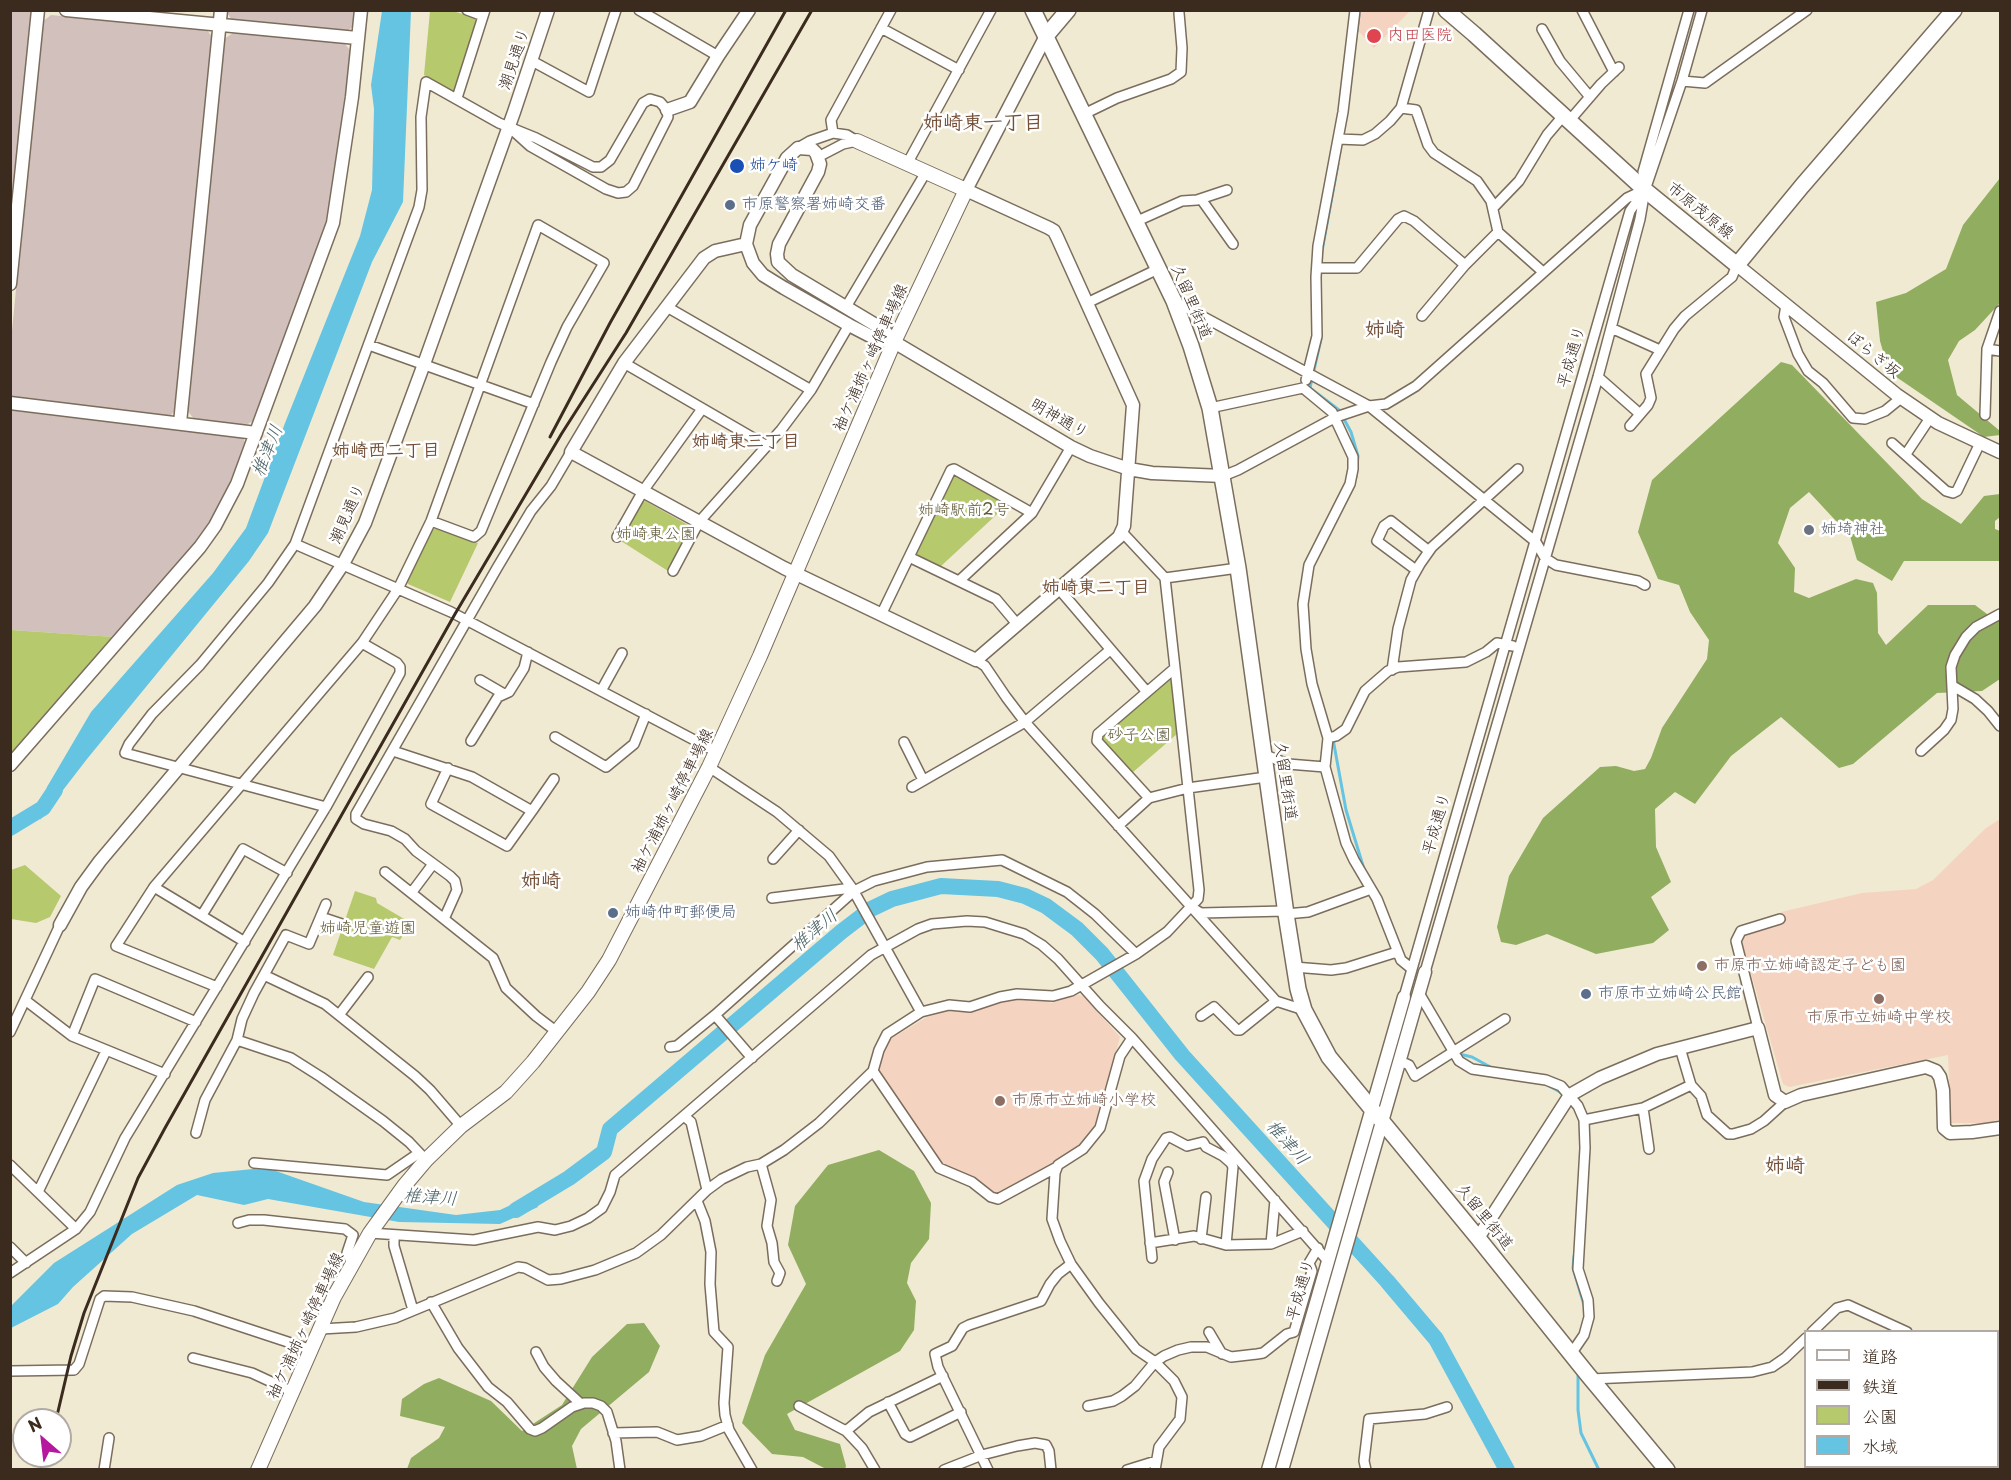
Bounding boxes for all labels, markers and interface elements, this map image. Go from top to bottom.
street label: 潮見通り [496,26,534,92]
place label: 内田医院 [1388,26,1452,46]
marker: 内田医院 [1365,27,1383,45]
district label: 姉崎東一丁目 [923,111,1043,135]
place label: 姉ケ崎 [750,156,798,176]
marker: 姉ケ崎 [728,157,746,175]
street label: 市原茂原線 [1663,178,1737,244]
place label: 市原警察署姉崎交番 [742,195,886,215]
marker: 市原警察署姉崎交番 [723,198,737,212]
street label: 久留里街道 [1167,261,1215,343]
street label: 袖ケ浦姉ヶ崎停車場線 [830,281,912,435]
district label: 姉崎 [1365,318,1405,342]
street label: 平成通り [1554,324,1590,390]
street label: ぼらぎ坂 [1842,327,1904,383]
street label: 明神通り [1026,395,1092,443]
water label: 椎津川 [248,422,288,480]
district label: 姉崎東三丁目 [692,431,800,453]
district label: 姉崎西二丁目 [332,440,440,462]
street label: 潮見通り [326,481,370,547]
park label: 姉崎駅前2号 [918,501,1010,521]
place label: 姉埼神社 [1821,520,1885,540]
marker: 姉埼神社 [1802,523,1816,537]
park label: 姉崎東公園 [616,525,696,545]
district label: 姉崎東二丁目 [1042,577,1150,599]
street label: 袖ケ浦姉ヶ崎停車場線 [628,725,718,877]
park label: 砂子公園 [1107,726,1171,746]
street label: 久留里街道 [1270,740,1300,822]
street label: 平成通り [1419,791,1455,857]
district label: 姉崎 [521,869,561,893]
place label: 姉崎仲町郵便局 [625,903,737,923]
water label: 椎津川 [787,905,843,957]
marker: 姉崎仲町郵便局 [606,906,620,920]
park label: 姉崎児童遊園 [320,919,416,939]
place label: 市原市立姉崎認定子ども園 [1714,956,1906,976]
marker: 市原市立姉崎認定子ども園 [1695,959,1709,973]
place label: 市原市立姉崎公民館 [1598,984,1742,1004]
marker: 市原市立姉崎公民館 [1579,987,1593,1001]
marker: 市原市立姉崎中学校 [1872,992,1886,1006]
place label: 市原市立姉崎中学校 [1807,1008,1951,1028]
place label: 市原市立姉崎小学校 [1012,1091,1156,1111]
marker: 市原市立姉崎小学校 [993,1094,1007,1108]
water label: 椎津川 [1261,1116,1313,1170]
district label: 姉崎 [1765,1154,1805,1178]
street label: 久留里街道 [1451,1180,1517,1254]
water label: 椎津川 [402,1185,458,1211]
street label: 袖ケ浦姉ヶ崎停車場線 [263,1249,349,1403]
street label: 平成通り [1283,1257,1319,1323]
legend [1804,1330,1999,1468]
text: 道路 [1862,1342,1898,1369]
text: 鉄道 [1862,1372,1898,1399]
text: 公園 [1862,1402,1898,1429]
north arrow [12,1408,72,1468]
text: N [23,1410,46,1437]
text: 水域 [1862,1432,1898,1459]

